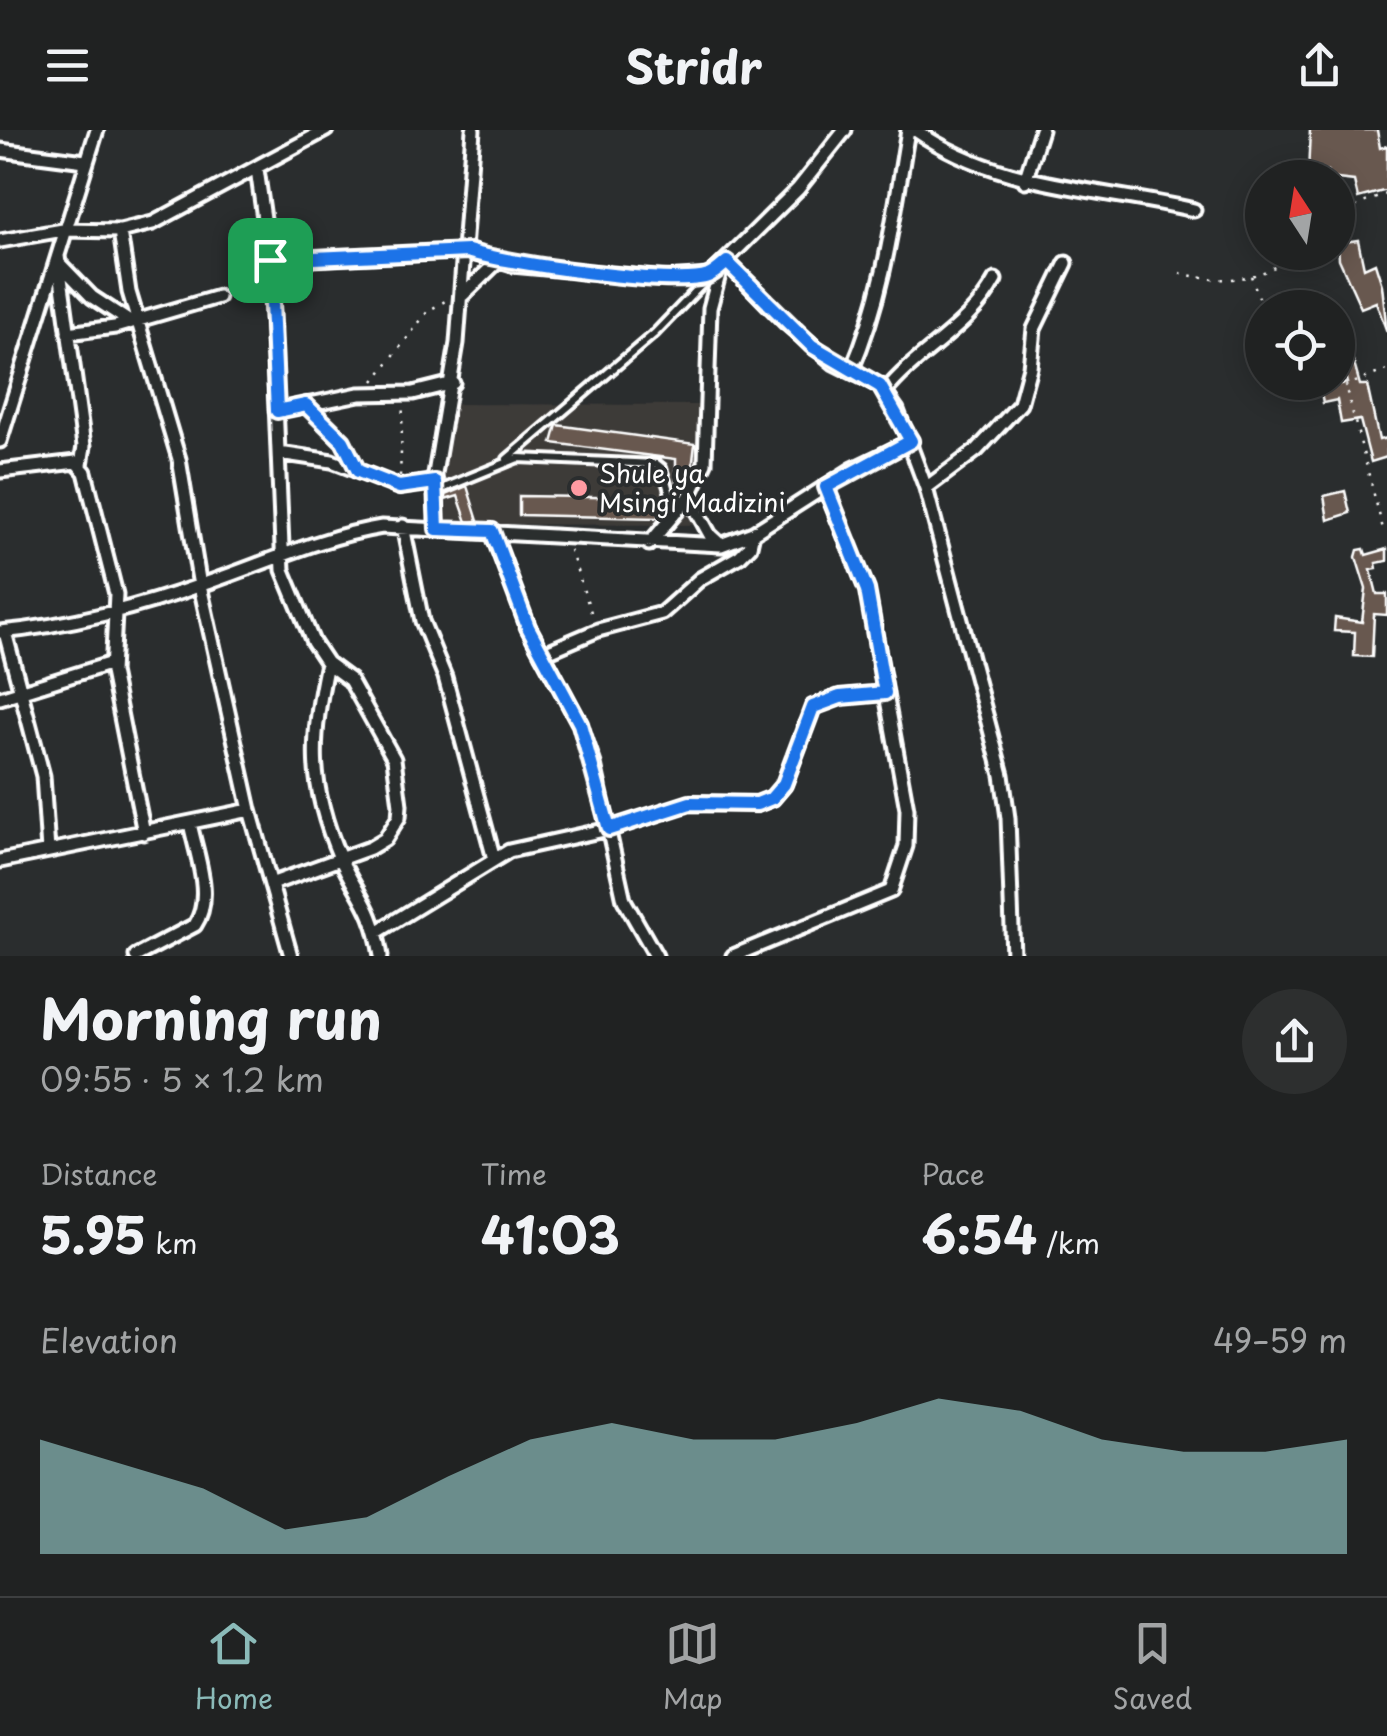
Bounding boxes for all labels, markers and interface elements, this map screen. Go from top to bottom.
text: Stridr [625,31,762,99]
icon: menu [40,38,95,93]
icon: share [1292,38,1347,93]
north arrow [1245,160,1355,270]
map controls [1245,160,1355,400]
pin [228,218,313,303]
icon: arrive [243,233,298,288]
button: locate [1245,290,1355,400]
place label: Shule ya Msingi Madizini [599,454,786,521]
marker: Shule ya Msingi Madizini [568,477,590,499]
text: Morning run [40,976,382,1059]
button: share [1242,989,1347,1094]
text: 09:55 · 5 × 1.2 km [40,1055,324,1103]
text: Distance [40,1152,158,1195]
text: Time [481,1152,547,1195]
text: Pace [921,1152,985,1195]
text: 5.95 [40,1195,146,1271]
text: 41:03 [481,1195,620,1271]
text: 6:54 [921,1195,1037,1271]
text: km [146,1221,197,1264]
text: /km [1037,1221,1100,1264]
text: Elevation [40,1316,178,1364]
text: 49–59 m [1213,1316,1347,1364]
tab: Home [195,1616,273,1719]
tab: Map [663,1616,723,1719]
tab: Saved [1113,1616,1192,1719]

